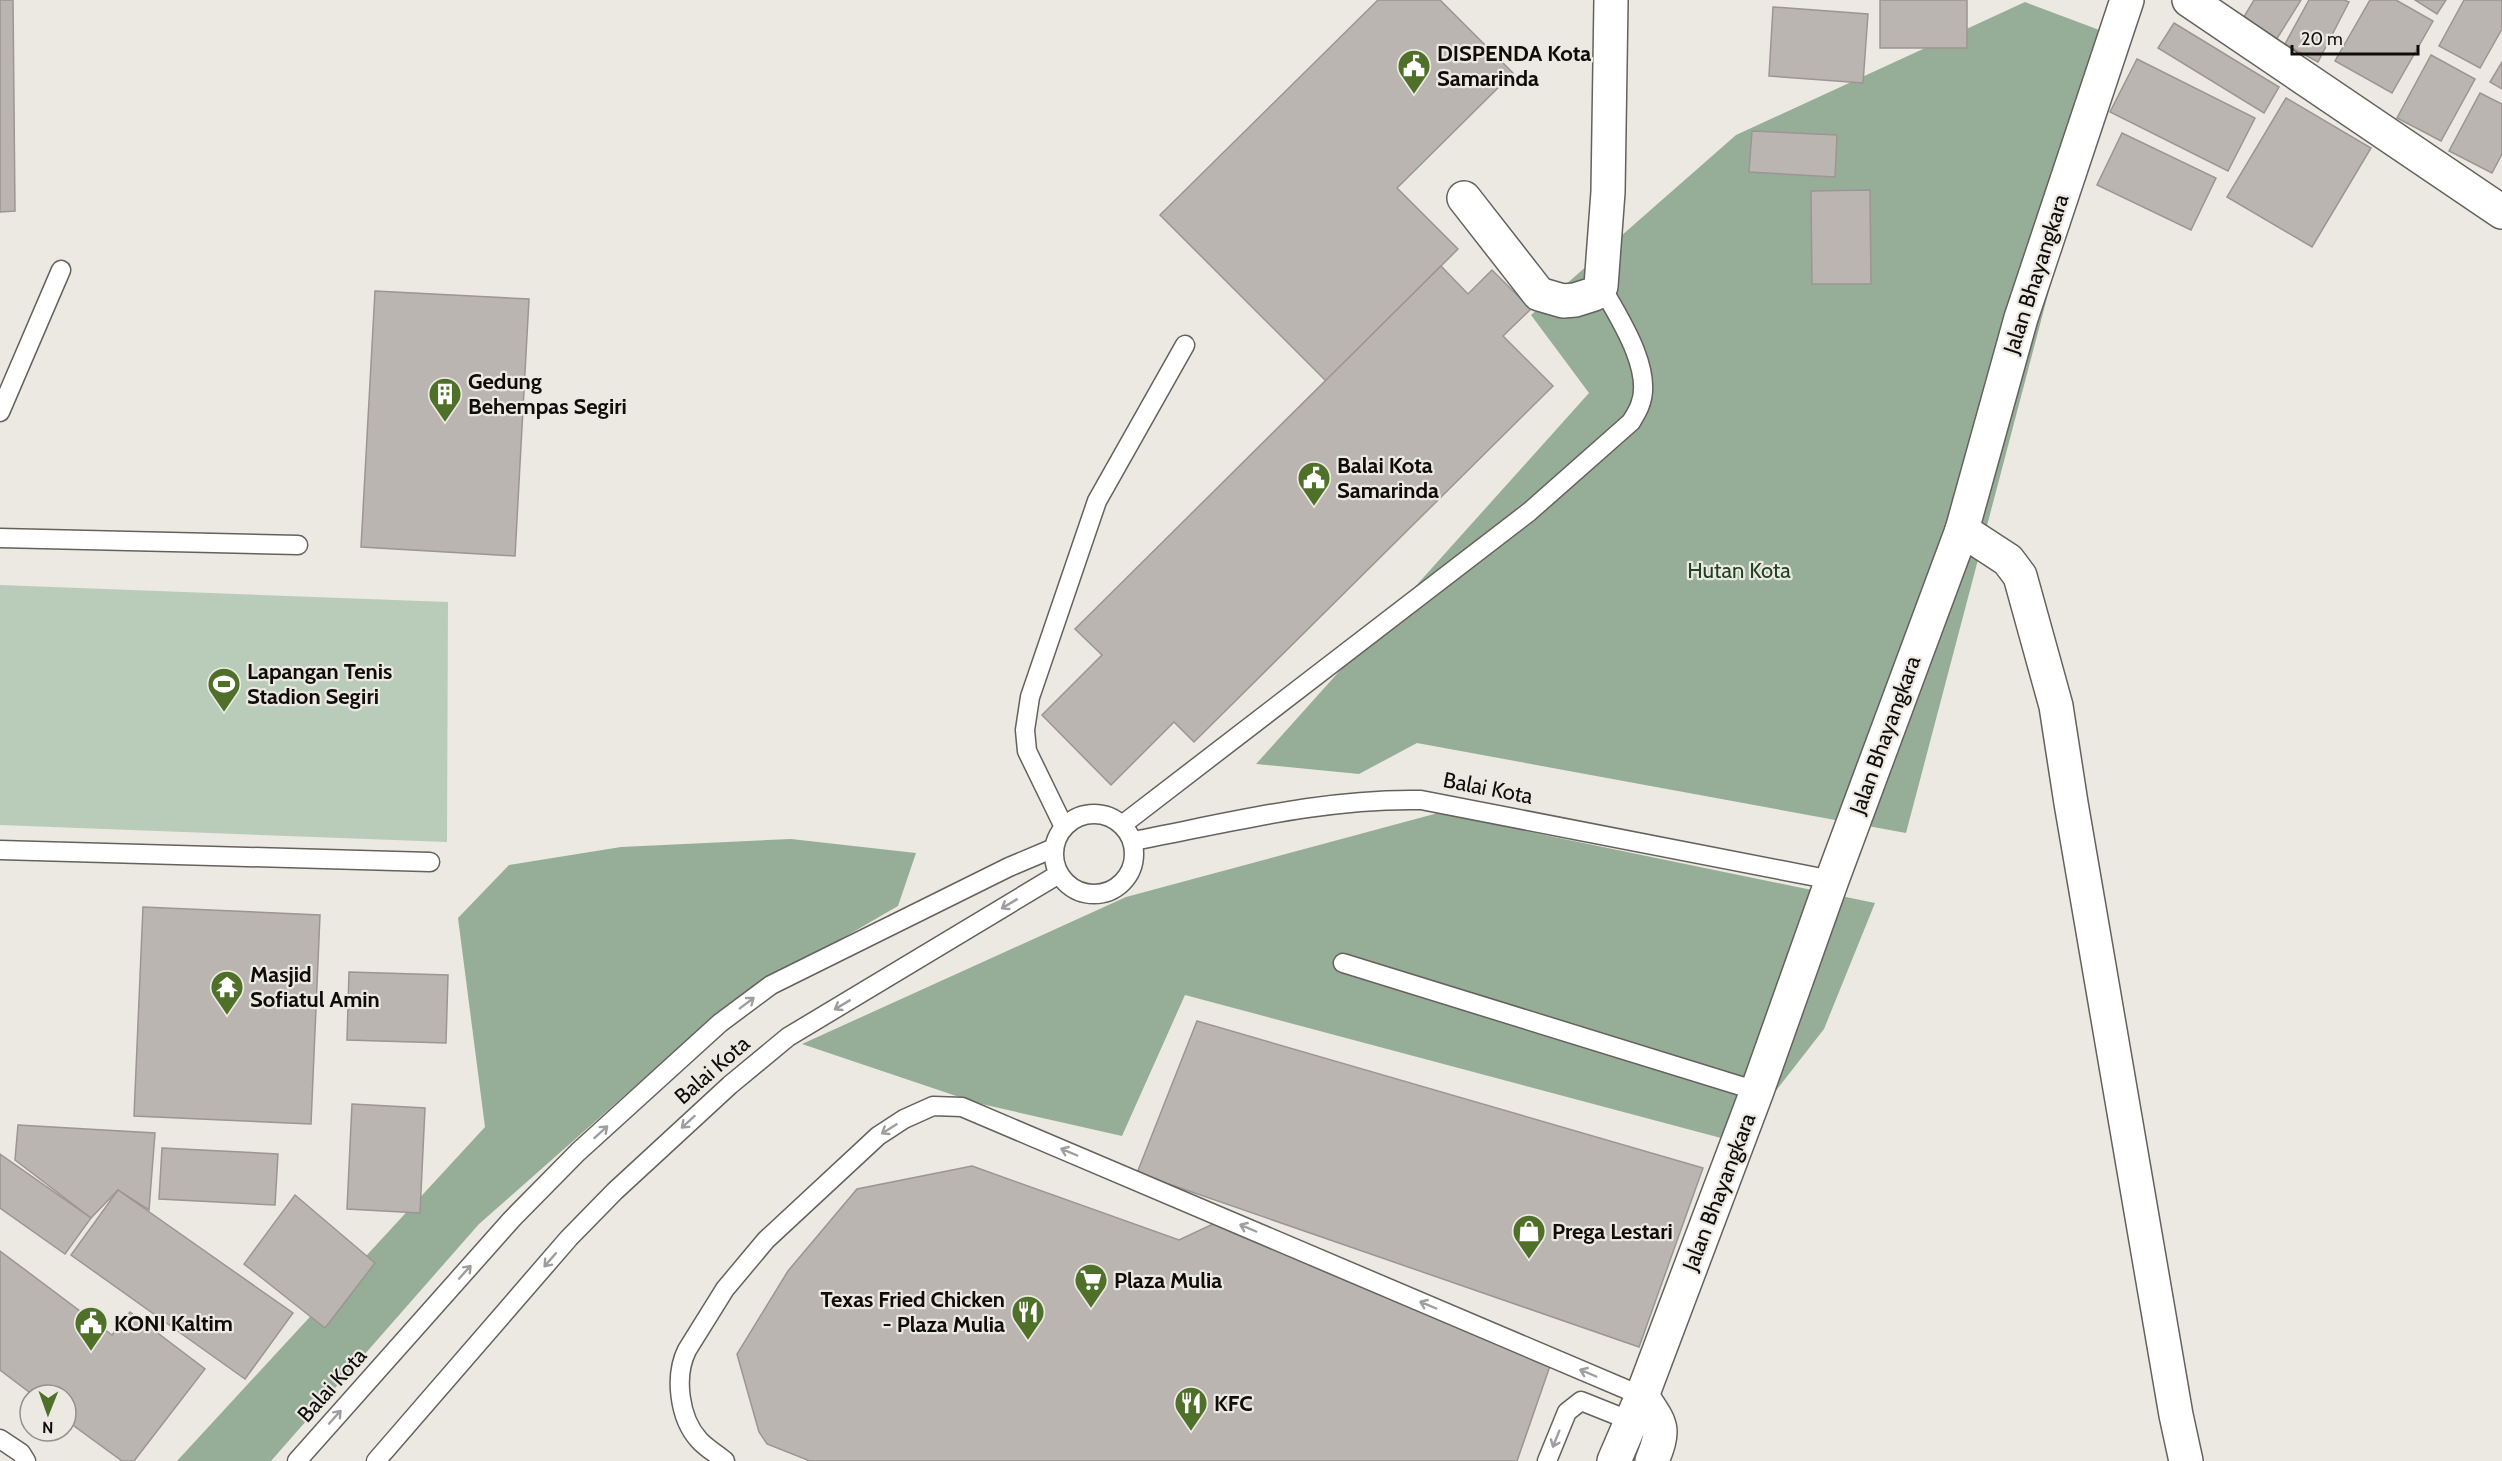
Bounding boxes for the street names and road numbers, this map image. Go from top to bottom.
street label: Jalan Bhayangkara [1997,190,2075,358]
street label: Jalan Bhayangkara [1844,652,1926,819]
street label: Balai Kota [1441,766,1536,810]
street label: Balai Kota [669,1030,755,1110]
street label: Jalan Bhayangkara [1676,1109,1762,1275]
street label: Balai Kota [292,1342,373,1428]

